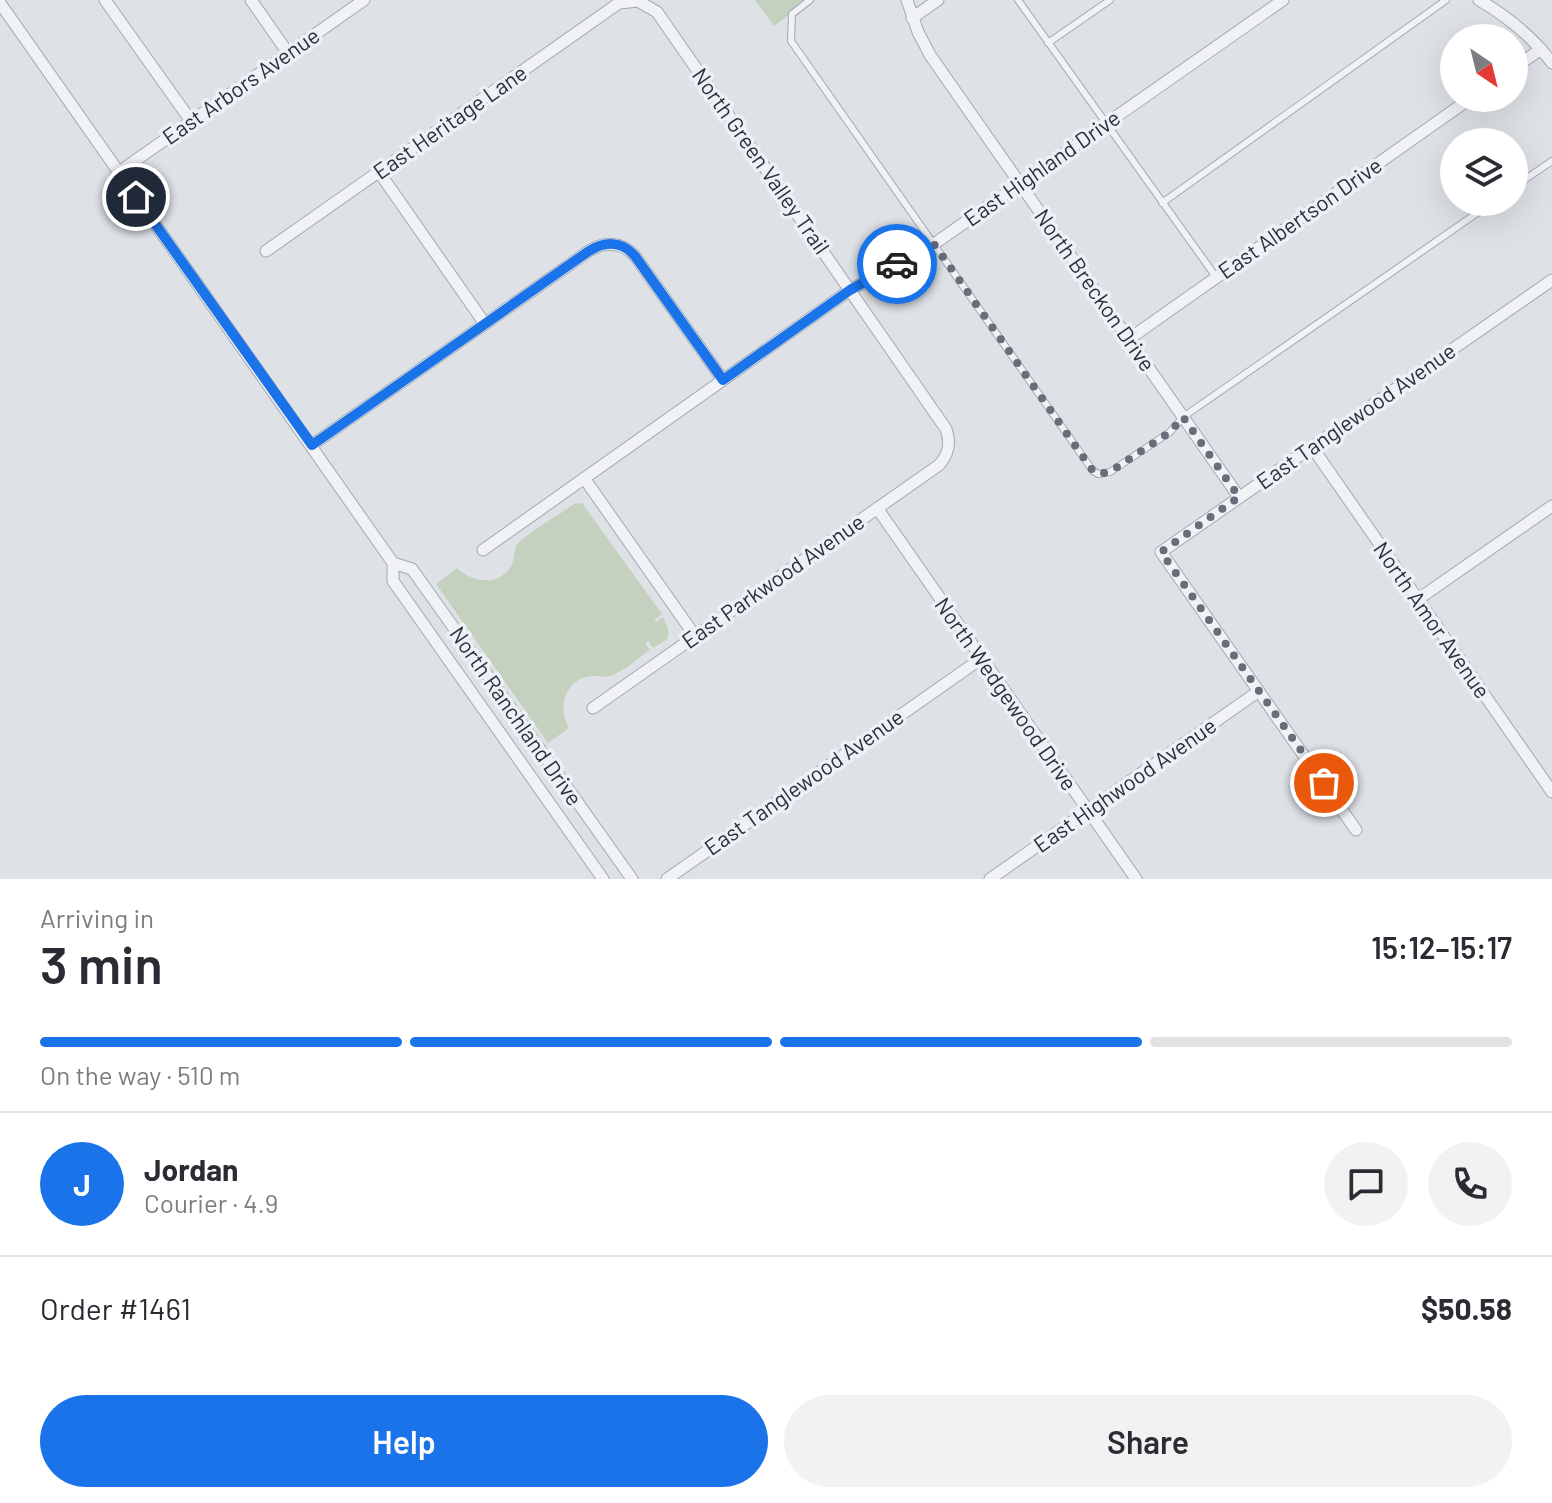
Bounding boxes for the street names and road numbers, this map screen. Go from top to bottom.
street label: East Arbors Avenue [157,21,324,149]
street label: East Heritage Lane [368,58,531,184]
street label: North Green Valley Trail [688,62,836,258]
street label: East Highland Drive [958,104,1124,231]
street label: East Albertson Drive [1213,151,1386,283]
street label: North Breckon Drive [1030,203,1162,376]
street label: East Tanglewood Avenue [1251,337,1460,494]
street label: East Parkwood Avenue [676,507,869,653]
street label: North Amor Avenue [1369,536,1497,703]
street label: North Wedgewood Drive [930,592,1083,795]
street label: North Ranchland Drive [445,621,588,810]
street label: East Tanglewood Avenue [699,703,908,860]
street label: East Highwood Avenue [1028,711,1221,857]

